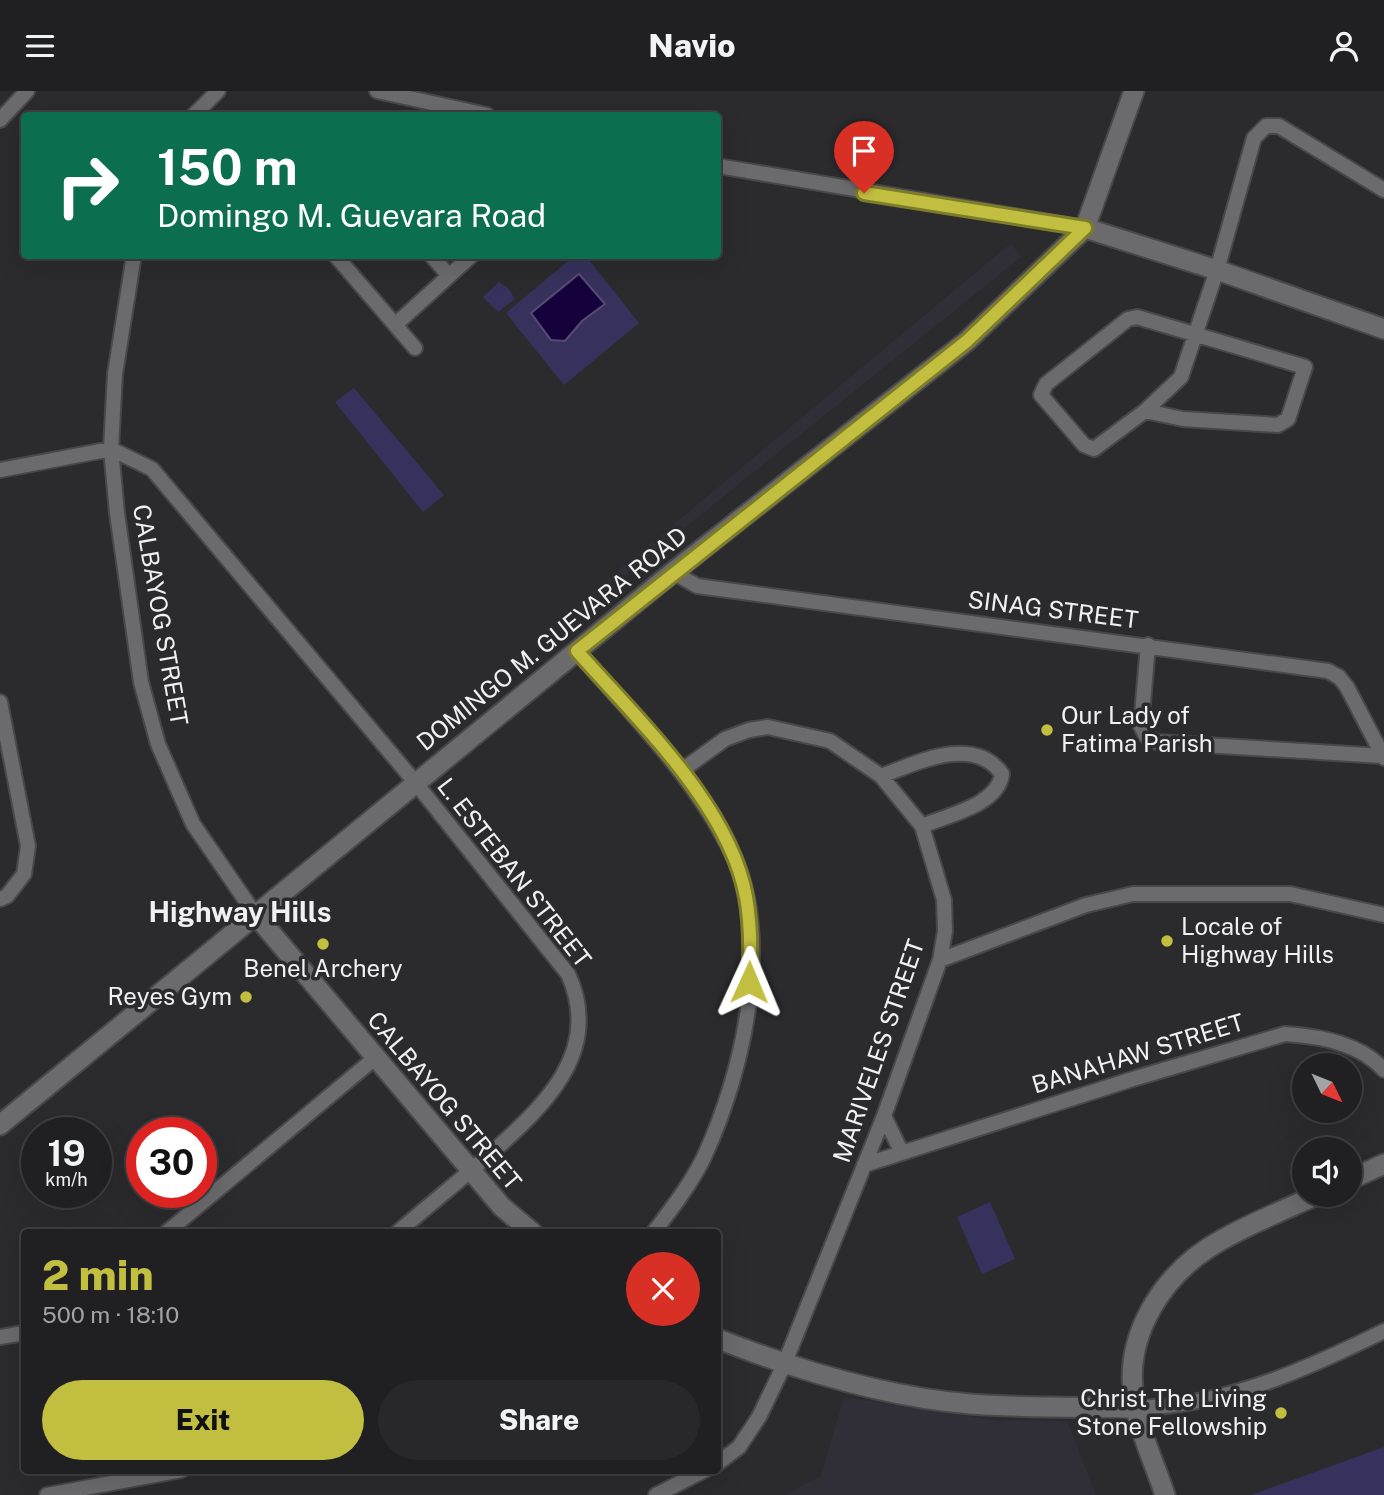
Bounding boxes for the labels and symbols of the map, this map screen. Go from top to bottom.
pin [834,121,894,193]
street label: CALBAYOG STREET [128,502,194,728]
street label: DOMINGO M. GUEVARA ROAD [411,521,692,756]
street label: SINAG STREET [966,585,1140,633]
place label: Our Lady of Fatima Parish [1061,701,1213,757]
marker: Our Lady of Fatima Parish [1039,722,1055,738]
street label: L. ESTEBAN STREET [432,772,597,973]
district label: Highway Hills [148,895,332,928]
place label: Locale of Highway Hills [1181,912,1334,968]
marker: Locale of Highway Hills [1159,933,1175,949]
street label: MARIVELES STREET [827,935,929,1166]
marker: Benel Archery [315,936,331,952]
position arrow [712,945,786,1019]
place label: Benel Archery [243,954,403,982]
place label: Reyes Gym [108,982,232,1010]
marker: Reyes Gym [238,989,254,1005]
street label: CALBAYOG STREET [362,1006,527,1195]
street label: BANAHAW STREET [1028,1007,1247,1099]
north arrow [1292,1053,1362,1123]
speed limit sign: 30 [126,1117,217,1208]
place label: Christ The Living Stone Fellowship [1076,1384,1267,1440]
marker: Christ The Living Stone Fellowship [1273,1405,1289,1421]

